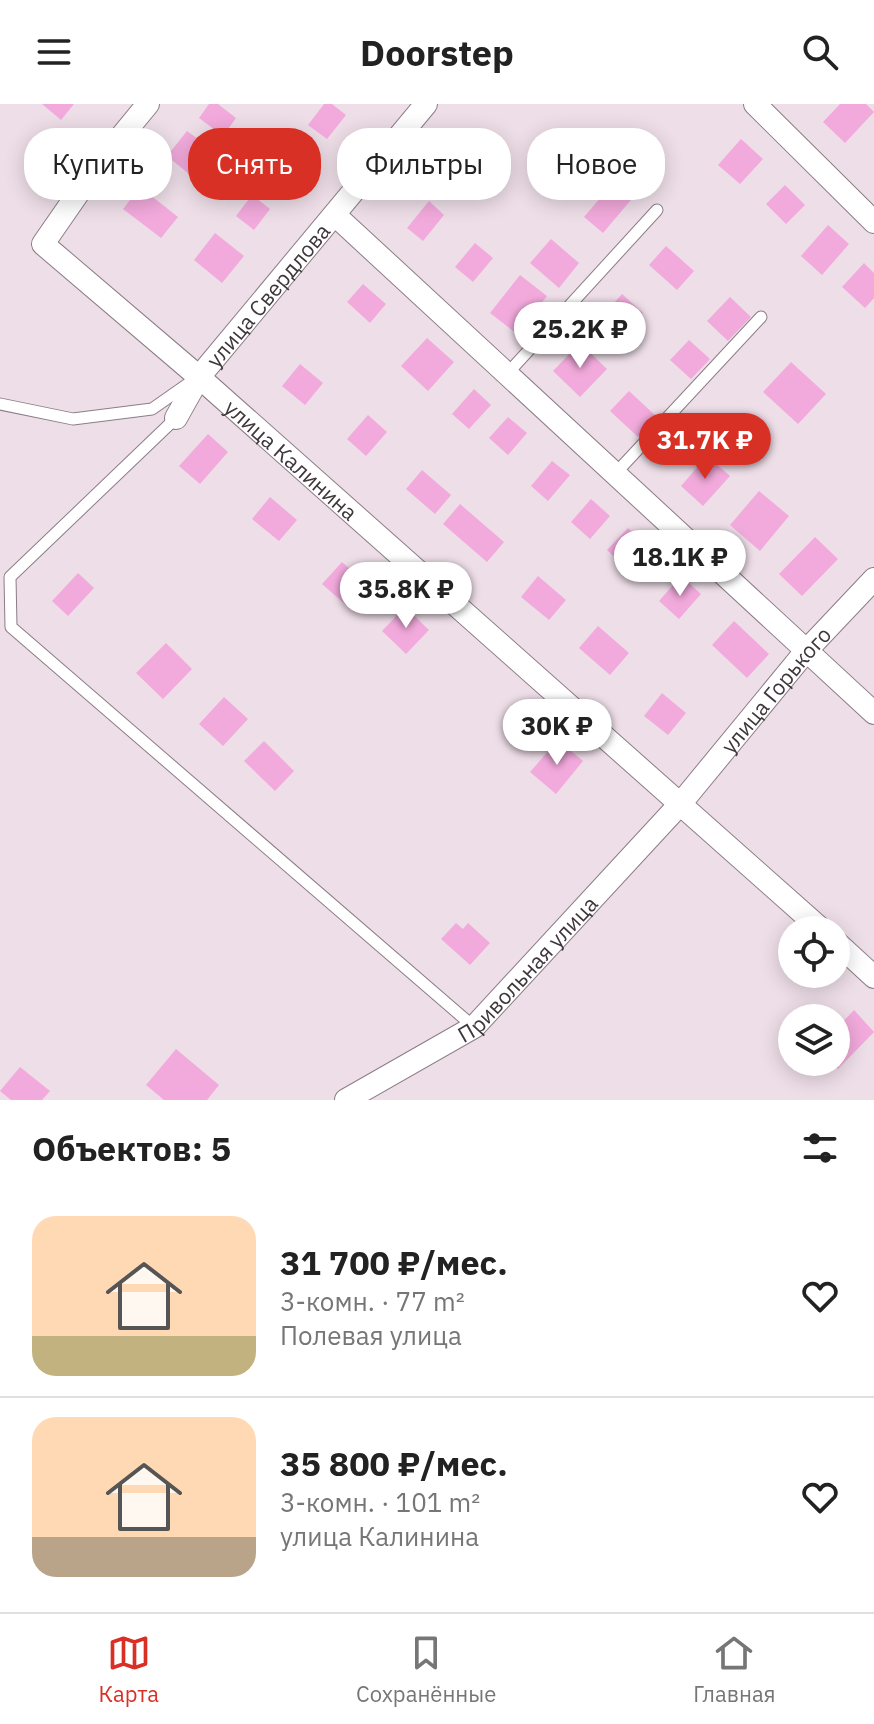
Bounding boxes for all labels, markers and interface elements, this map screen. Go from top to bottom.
text: Doorstep [360,29,514,76]
icon: menu [32,30,76,74]
icon: search [798,30,842,74]
chip: Купить [24,128,172,200]
chip: Снять [188,128,321,200]
chip: Фильтры [337,128,511,200]
chip: Новое [527,128,665,200]
street label: улица Свердлова [199,216,336,373]
pin: 25.2K ₽ [506,302,654,370]
text: 25.2K ₽ [532,311,628,345]
street label: улица Калинина [219,392,364,526]
pin: 31.7K ₽ [631,413,779,481]
text: 31.7K ₽ [657,422,753,456]
pin: 18.1K ₽ [606,530,754,598]
text: 18.1K ₽ [632,539,728,573]
pin: 35.8K ₽ [332,562,480,630]
text: 35.8K ₽ [358,571,454,605]
street label: улица Горького [714,620,837,759]
pin: 30K ₽ [501,699,613,767]
text: 30K ₽ [521,708,593,742]
street label: Привольная улица [452,889,603,1048]
map controls [778,916,850,1076]
button: locate [778,916,850,988]
button: layers [778,1004,850,1076]
text: Объектов: 5 [32,1126,231,1170]
icon: filters [798,1126,842,1170]
text: 31 700 ₽/мес. [280,1240,508,1284]
icon: home [96,1248,192,1344]
icon: heart [798,1274,842,1318]
text: 3-комн. · 77 m² [280,1284,465,1318]
text: Полевая улица [280,1318,462,1352]
text: 35 800 ₽/мес. [280,1441,508,1485]
icon: home [96,1449,192,1545]
icon: heart [798,1475,842,1519]
text: 3-комн. · 101 m² [280,1485,480,1519]
text: улица Калинина [280,1519,479,1553]
tab: Карта [98,1631,159,1708]
tab: Сохранённые [356,1631,496,1708]
tab: Главная [693,1631,776,1708]

